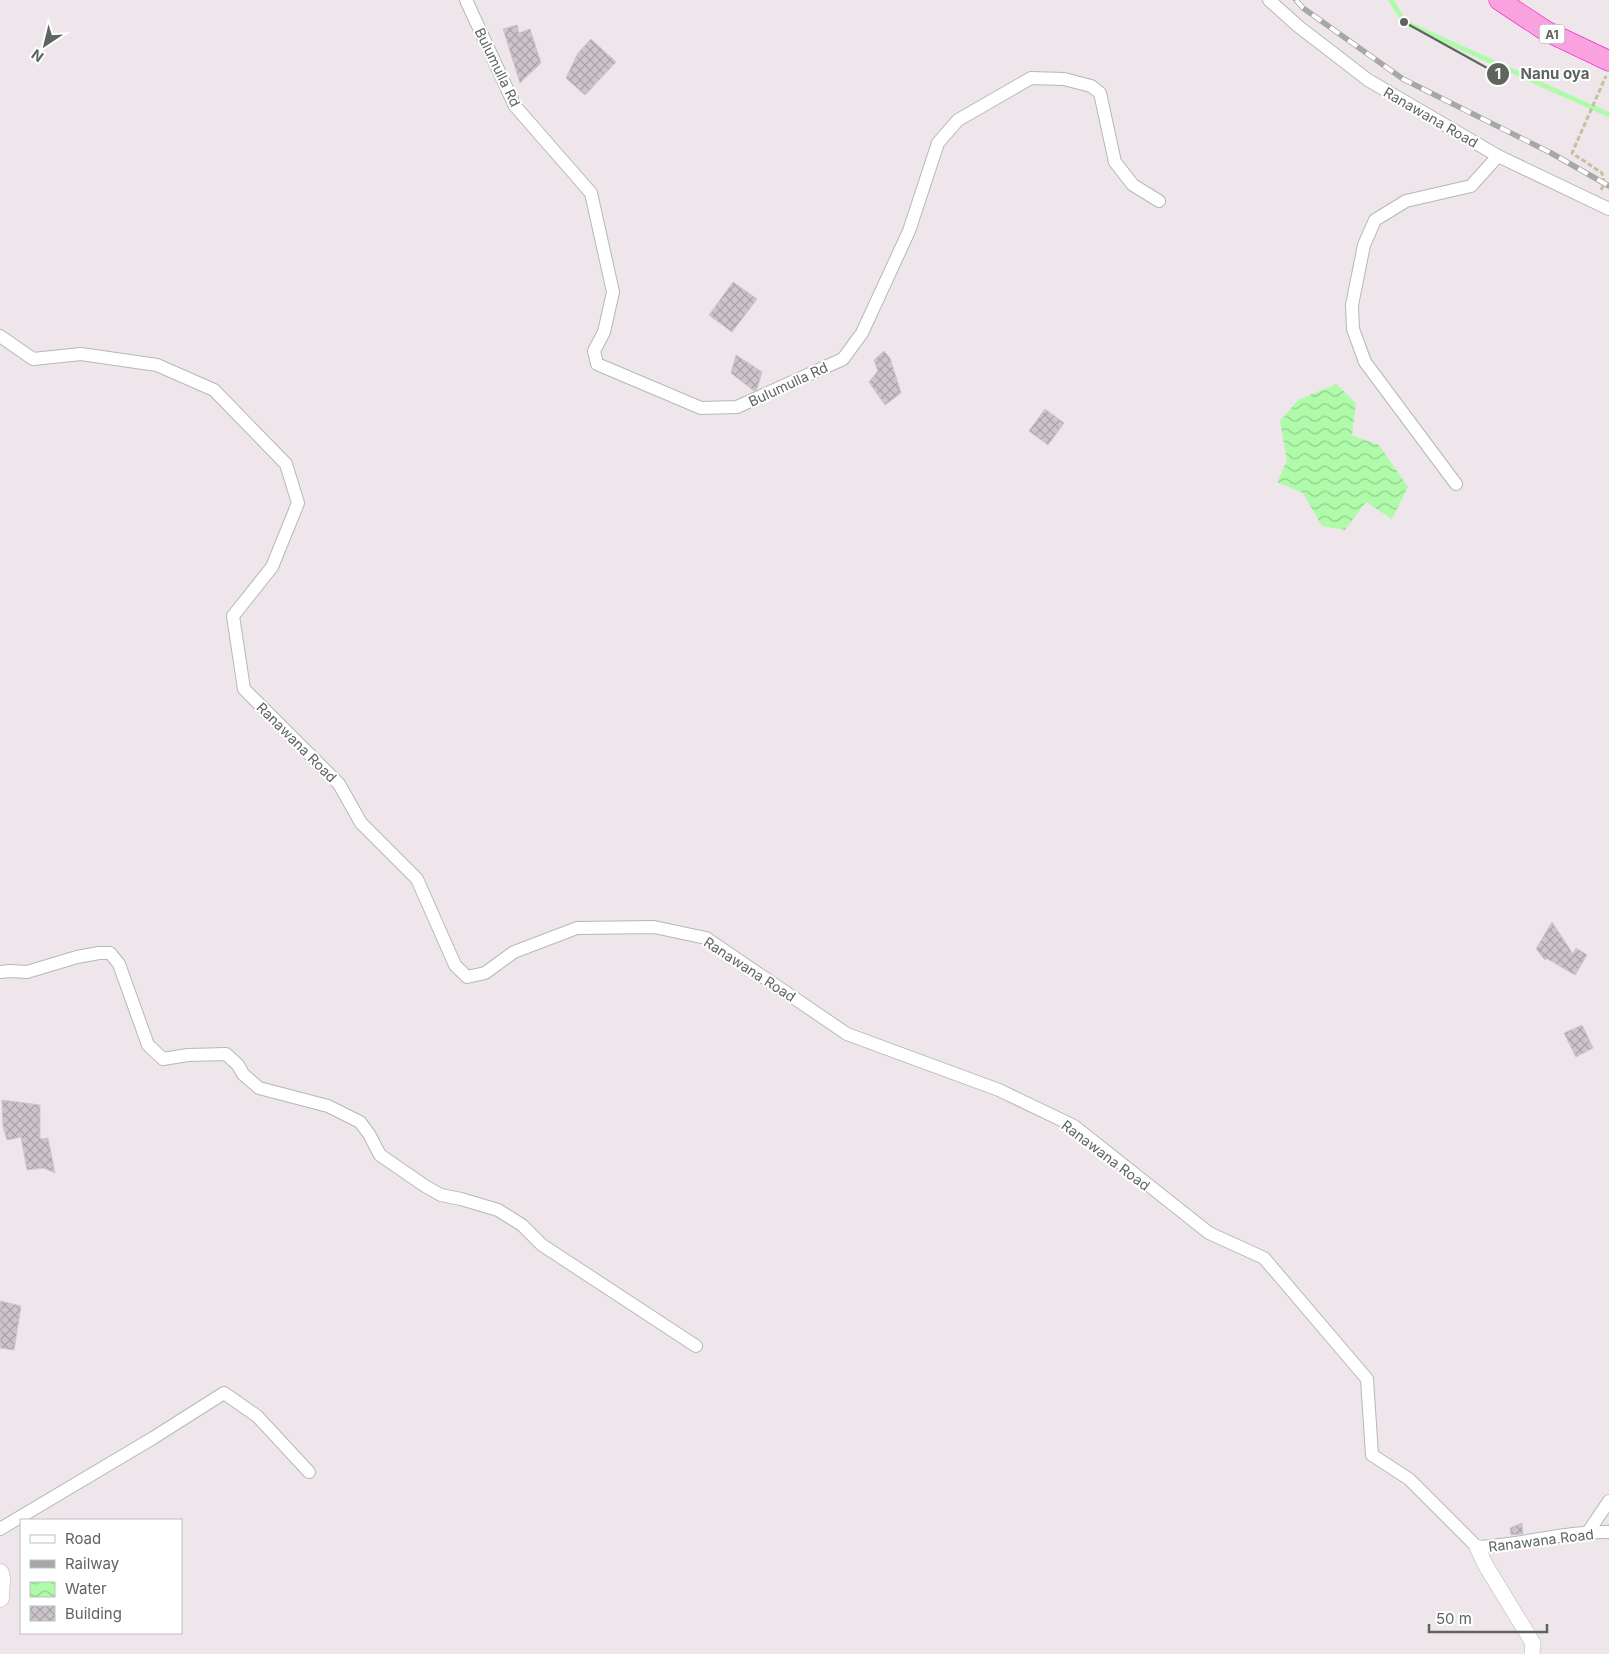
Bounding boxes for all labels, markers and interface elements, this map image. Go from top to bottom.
north arrow [20,20,70,70]
road number: A1 [1540,24,1564,44]
street label: Bulumulla Rd [472,25,524,109]
text: N [28,46,47,66]
callout: Nanu oya [1485,59,1599,89]
text: 1 [1495,64,1501,83]
text: Nanu oya [1521,64,1589,83]
street label: Ranawana Road [1381,83,1481,151]
street label: Bulumulla Rd [746,358,830,410]
street label: Ranawana Road [253,698,341,786]
street label: Ranawana Road [701,933,799,1005]
street label: Ranawana Road [1059,1116,1153,1194]
legend [20,1519,182,1634]
street label: Ranawana Road [1487,1525,1595,1555]
text: Road [65,1529,101,1548]
text: Railway [65,1554,120,1573]
text: Water [65,1579,107,1598]
scale bar [1429,1602,1546,1634]
text: Building [65,1604,122,1623]
text: 50 m [1436,1609,1472,1628]

